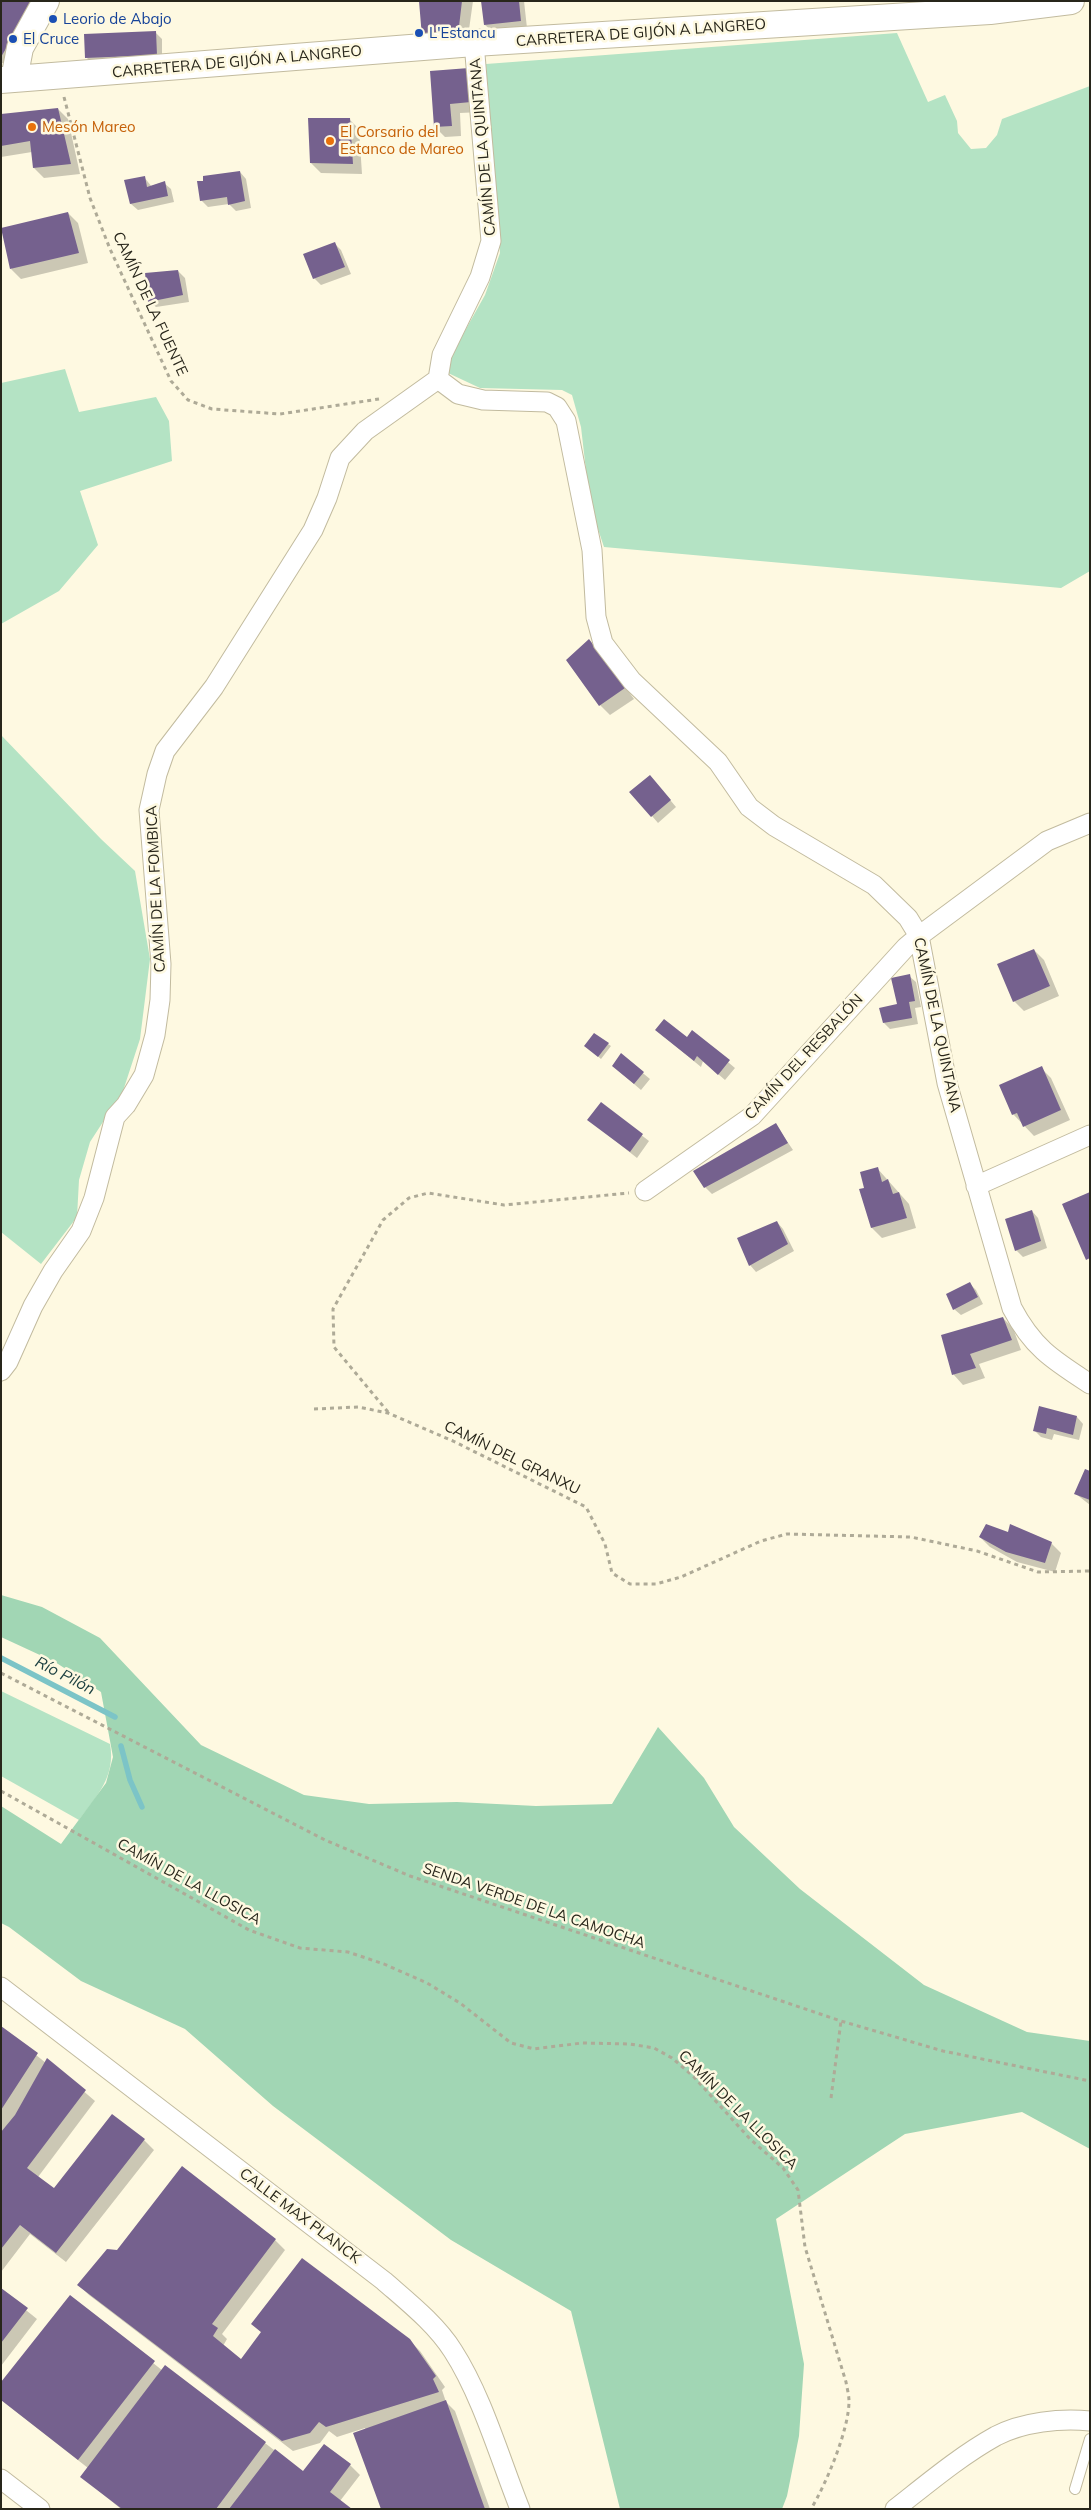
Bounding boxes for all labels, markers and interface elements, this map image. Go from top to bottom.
place label: Leorio de Abajo [63,10,172,28]
marker: Leorio de Abajo [47,13,59,25]
street label: CARRETERA DE GIJÓN A LANGREO [515,15,767,51]
place label: L'Estancu [429,24,496,42]
marker: L'Estancu [413,27,425,39]
place label: El Cruce [23,30,79,48]
marker: El Cruce [7,33,19,45]
street label: CARRETERA DE GIJÓN A LANGREO [111,42,363,82]
street label: CAMÍN DE LA QUINTANA [466,57,500,237]
place label: Mesón Mareo [42,118,136,136]
marker: Mesón Mareo [26,121,38,133]
place label: El Corsario del Estanco de Mareo [340,123,464,158]
marker: El Corsario del Estanco de Mareo [324,135,336,147]
street label: CAMÍN DE LA FUENTE [109,229,191,379]
street label: CAMÍN DE LA FOMBICA [143,805,169,973]
street label: CAMÍN DE LA QUINTANA [910,936,964,1114]
street label: CAMÍN DEL RESBALÓN [741,991,867,1123]
street label: CAMÍN DEL GRANXU [441,1417,583,1499]
water label: Río Pilón [32,1653,98,1699]
street label: CAMÍN DE LA LLOSICA [114,1835,264,1929]
street label: SENDA VERDE DE LA CAMOCHA [420,1859,648,1953]
street label: CAMÍN DE LA LLOSICA [675,2047,801,2173]
street label: CALLE MAX PLANCK [236,2165,364,2267]

